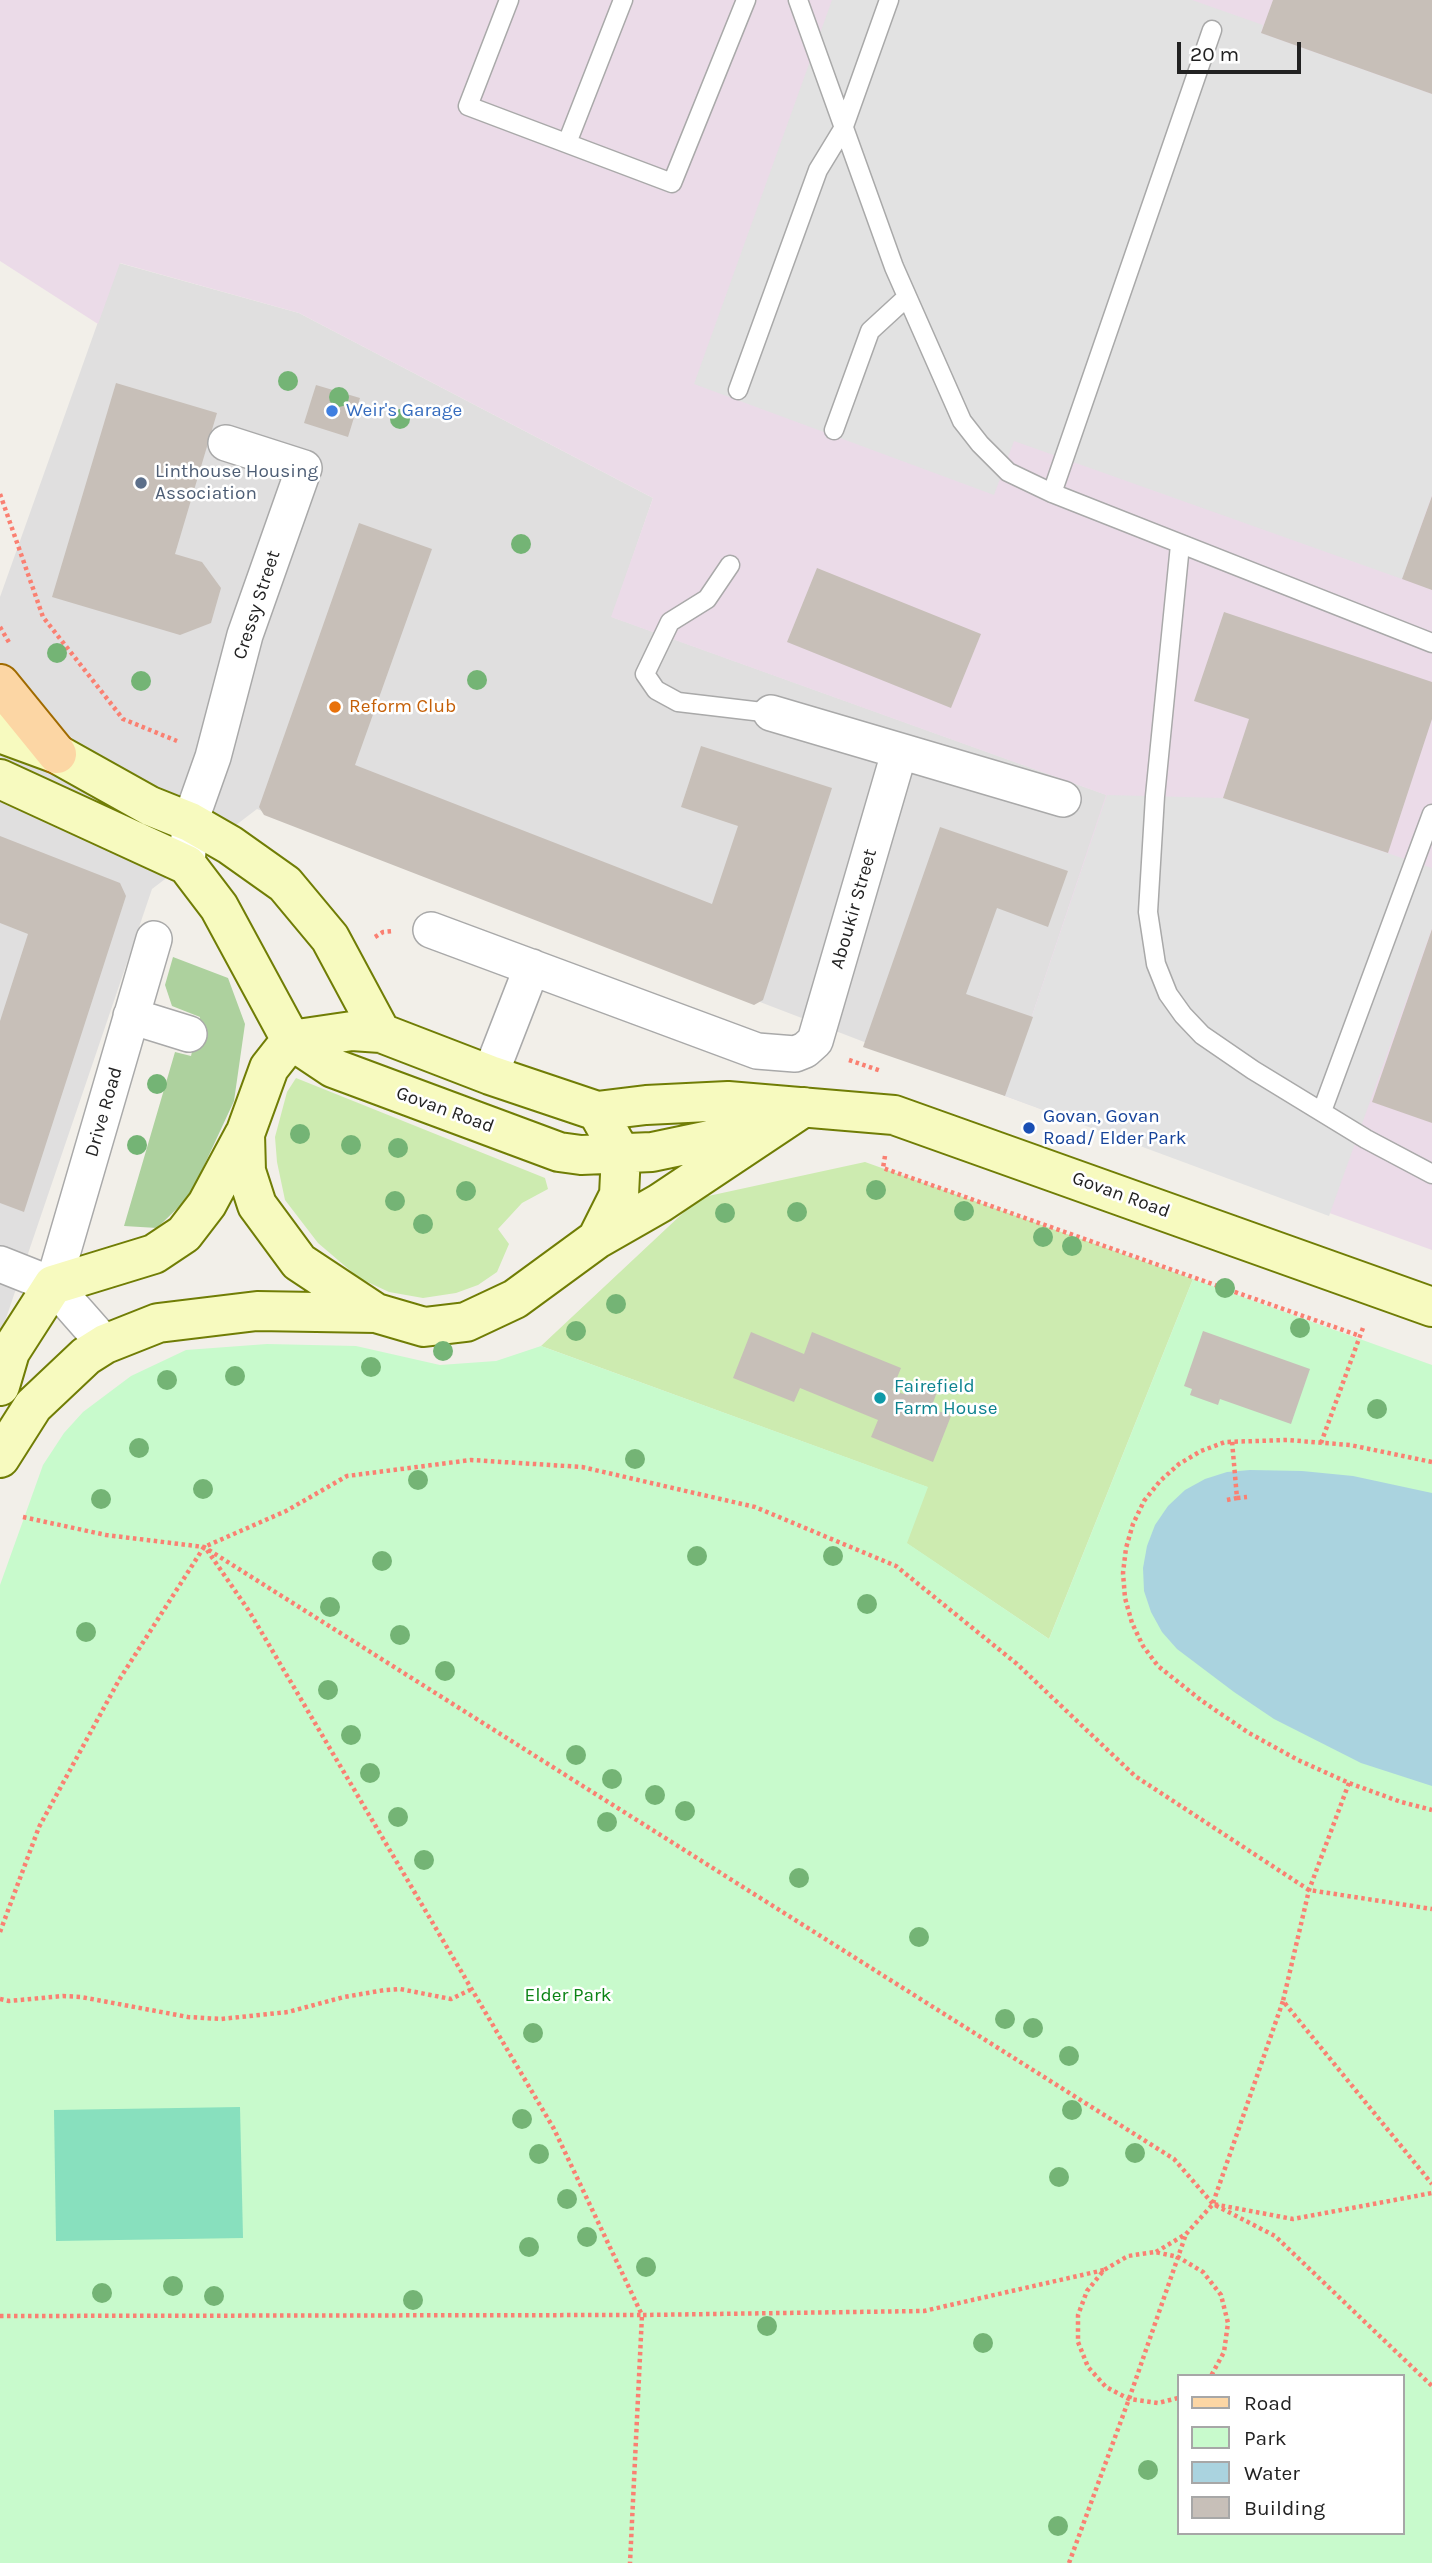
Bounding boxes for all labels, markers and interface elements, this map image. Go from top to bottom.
scale bar [1180,28,1304,72]
text: 20 m [1190,42,1239,66]
place label: Weir's Garage [346,400,462,422]
marker: Weir's Garage [324,403,340,419]
place label: Linthouse Housing Association [155,461,318,505]
marker: Linthouse Housing Association [133,475,149,491]
street label: Cressy Street [229,548,285,662]
place label: Reform Club [349,696,456,718]
marker: Reform Club [327,699,343,715]
street label: Aboukir Street [826,846,882,972]
street label: Drive Road [80,1064,128,1160]
street label: Govan Road [393,1082,497,1138]
place label: Govan, Govan Road/ Elder Park [1043,1106,1186,1150]
marker: Govan, Govan Road/ Elder Park [1021,1120,1037,1136]
street label: Govan Road [1069,1167,1173,1223]
place label: Fairefield Farm House [894,1376,997,1420]
marker: Fairefield Farm House [872,1390,888,1406]
park label: Elder Park [525,1985,611,2007]
legend [1176,2374,1404,2535]
text: Road [1244,2391,1292,2415]
text: Park [1244,2426,1287,2450]
text: Water [1244,2461,1300,2485]
text: Building [1244,2496,1325,2520]

